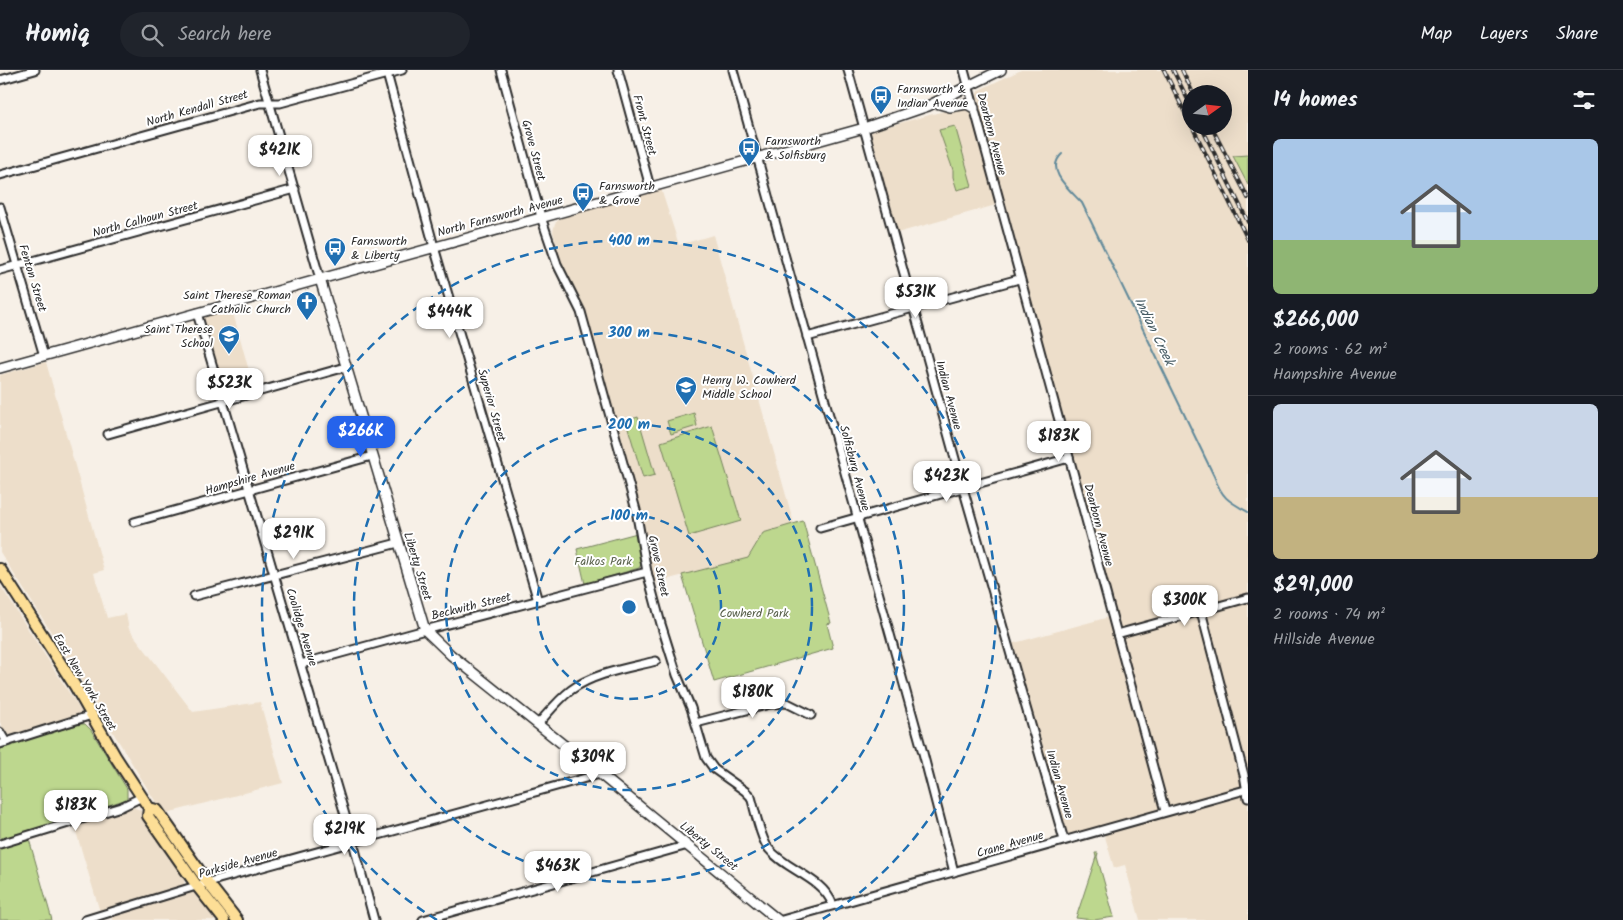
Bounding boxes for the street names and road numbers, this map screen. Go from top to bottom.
street label: North Kendall Street [144,85,251,132]
street label: Dearborn Avenue [971,91,1012,178]
street label: Front Street [627,93,662,158]
street label: Grove Street [516,118,551,183]
street label: North Farnsworth Avenue [435,190,566,242]
street label: North Calhoun Street [90,196,200,243]
street label: Fenton Street [13,242,52,315]
street label: Indian Avenue [930,358,967,433]
street label: Superior Street [472,367,511,444]
street label: Solfisburg Avenue [834,423,875,514]
street label: Hampshire Avenue [203,456,298,500]
street label: Dearborn Avenue [1078,482,1119,569]
street label: Liberty Street [398,530,437,603]
street label: Grove Street [643,534,674,599]
street label: Coolidge Avenue [281,586,323,669]
street label: Beckwith Street [429,587,513,626]
street label: East New York Street [48,630,121,735]
street label: Indian Avenue [1041,747,1079,822]
street label: Liberty Street [675,817,742,876]
street label: Crane Avenue [974,826,1046,863]
street label: Parkside Avenue [196,843,280,884]

